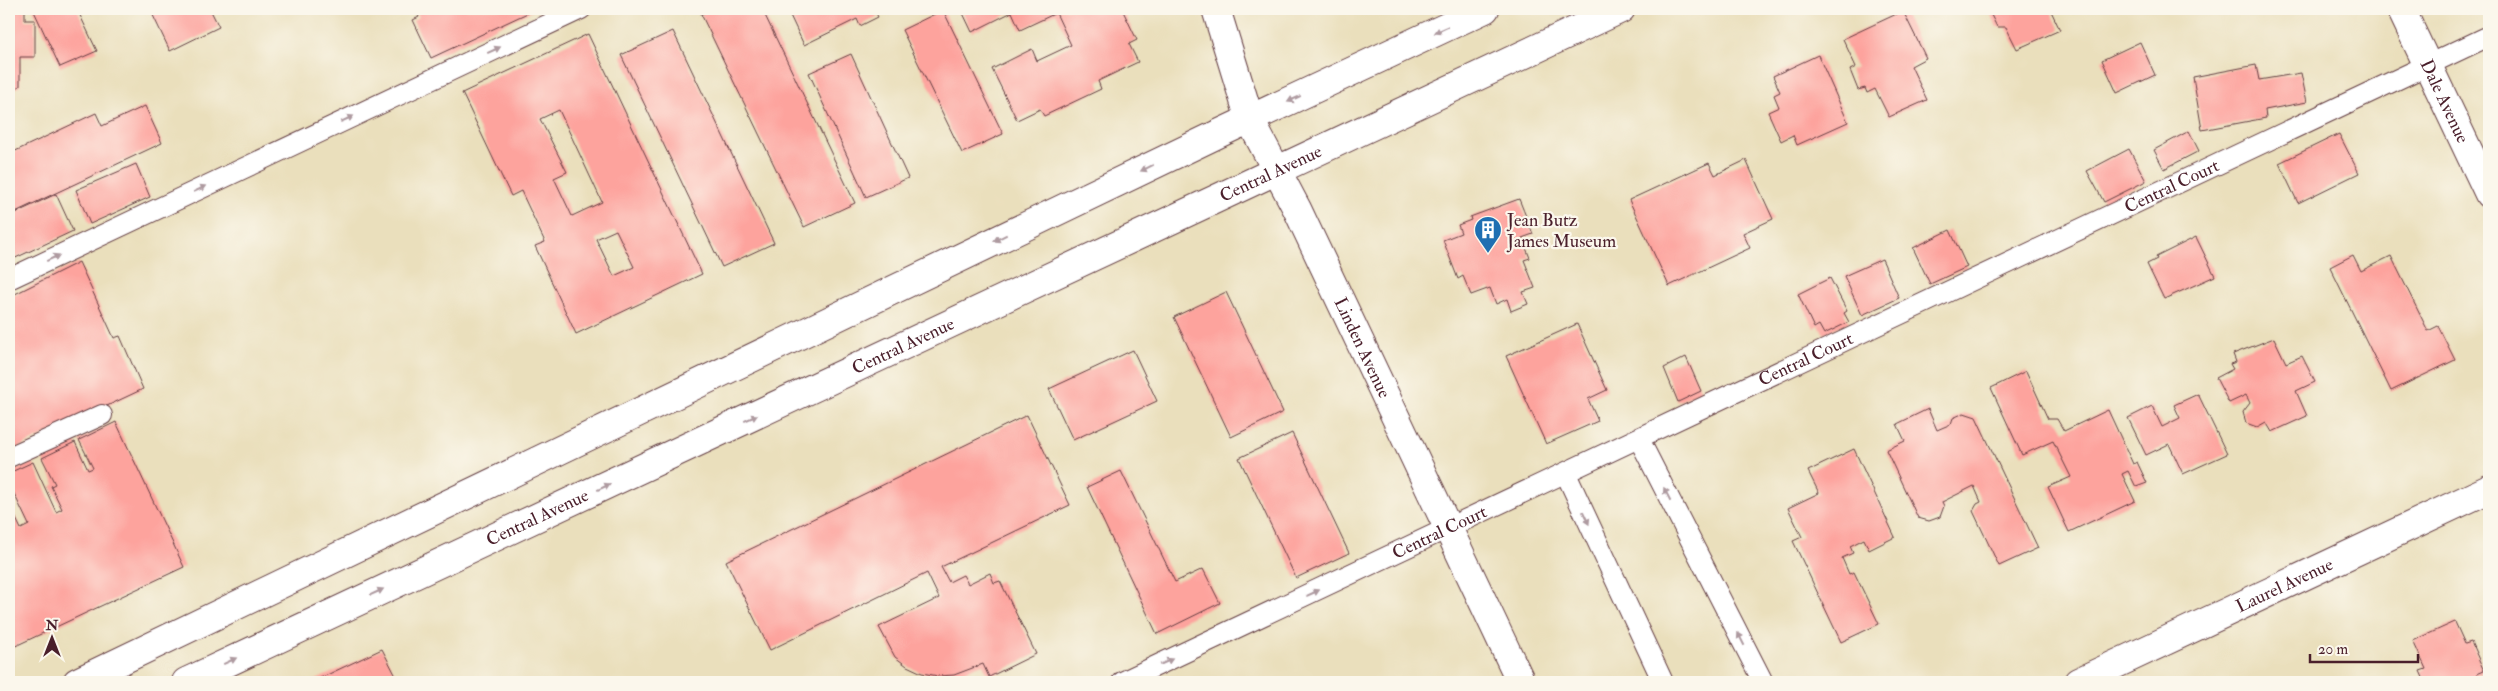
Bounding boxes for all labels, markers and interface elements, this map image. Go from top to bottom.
one-way arrow [1434,26,1448,34]
one-way arrow [487,46,501,54]
street label: Dale Avenue [2415,55,2475,147]
one-way arrow [1287,95,1301,103]
one-way arrow [340,115,354,123]
street label: Central Avenue [1216,139,1326,207]
street label: Central Court [2121,154,2223,218]
one-way arrow [1140,164,1154,172]
one-way arrow [193,184,207,192]
place label: Jean Butz James Museum [1506,209,1616,253]
building icon: Jean Butz James Museum [1473,215,1503,254]
one-way arrow [993,234,1008,242]
one-way arrow [46,254,60,262]
street label: Linden Avenue [1329,293,1396,402]
street label: Central Avenue [848,312,958,380]
street label: Central Court [1754,327,1857,391]
one-way arrow [744,413,758,421]
one-way arrow [597,482,611,490]
street label: Central Avenue [482,483,593,551]
one-way arrow [1663,487,1671,501]
street label: Central Court [1388,500,1491,564]
one-way arrow [1583,511,1591,525]
street label: Laurel Avenue [2232,552,2337,618]
one-way arrow [370,587,384,595]
one-way arrow [1306,588,1320,596]
north arrow [28,614,78,664]
text: N [45,617,59,634]
scale bar [2310,631,2418,663]
one-way arrow [1737,632,1745,646]
text: 20 m [2318,640,2348,659]
one-way arrow [223,657,237,665]
one-way arrow [1159,657,1173,665]

